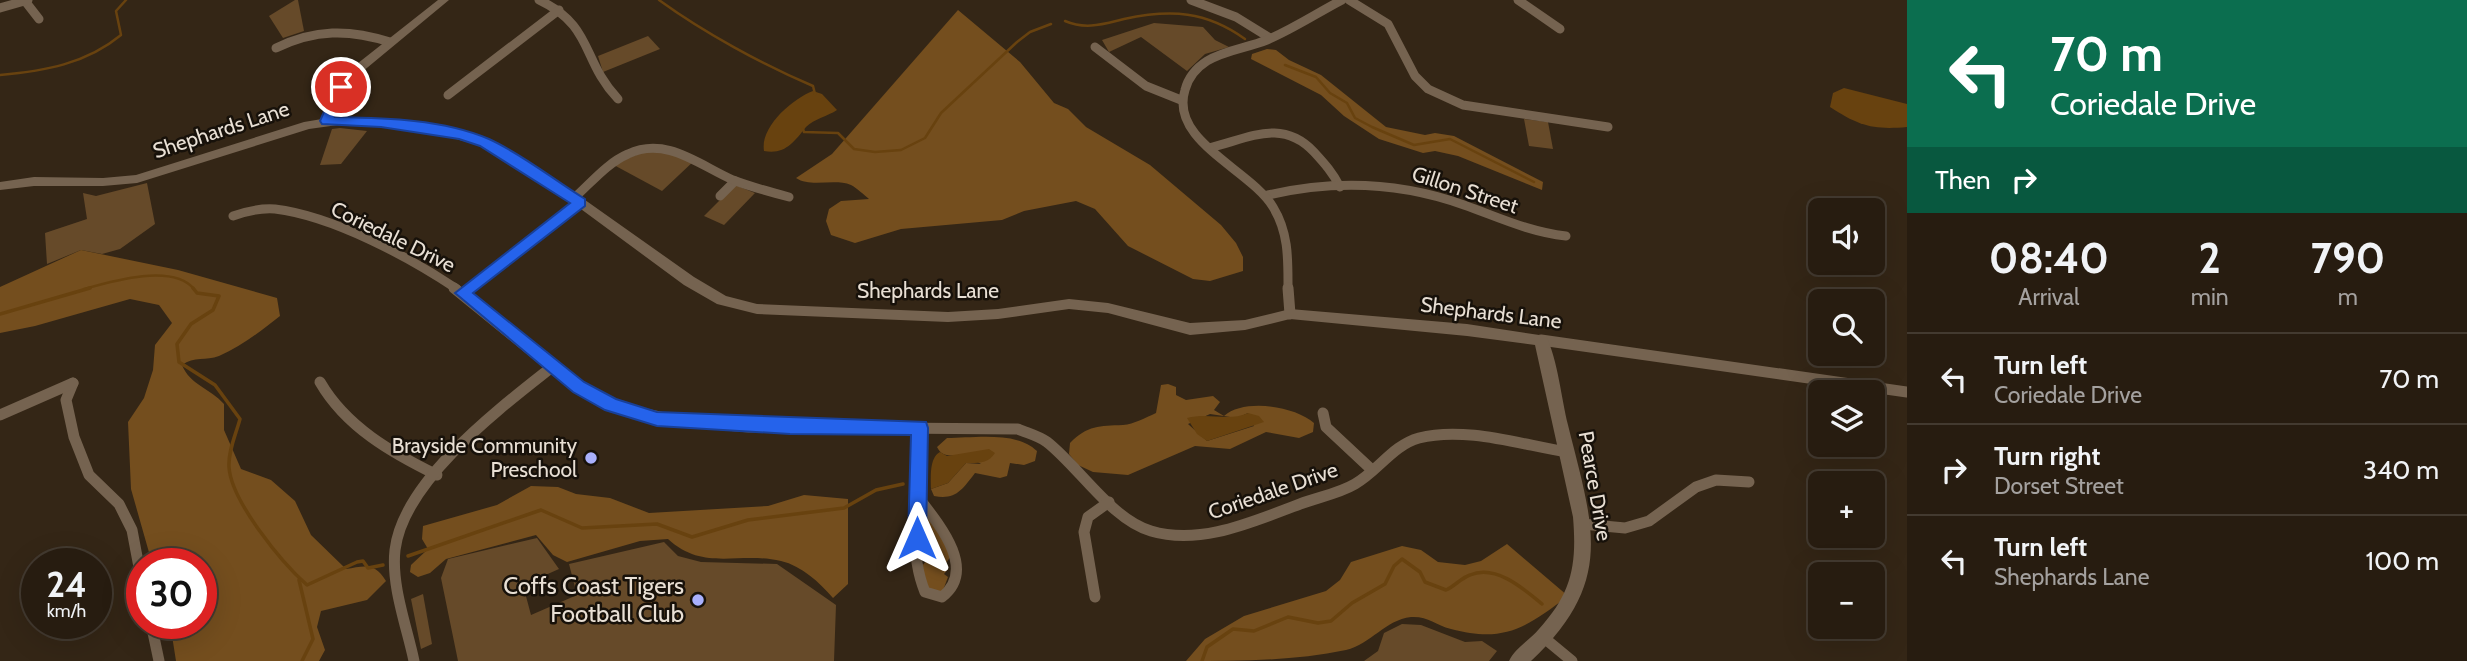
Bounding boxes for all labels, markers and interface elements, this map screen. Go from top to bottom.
text: 70 m [2050,24,2163,83]
icon: left [1935,28,2026,119]
pin [311,57,371,117]
icon: arrive [322,68,360,106]
text: Coriedale Drive [2050,84,2256,123]
street label: Shephards Lane [149,96,292,163]
street label: Gillon Street [1409,161,1521,218]
icon: right [2005,161,2043,199]
text: Then [1935,164,1991,196]
street label: Coriedale Drive [327,196,460,278]
map controls [1808,198,1885,639]
button: sound [1808,198,1885,275]
text: 08:40 [1989,232,2109,284]
text: 2 [2199,232,2221,284]
text: 790 [2310,232,2385,284]
street label: Shephards Lane [857,278,999,303]
text: Arrival [2018,283,2079,311]
text: min [2191,283,2229,311]
text: m [2338,283,2358,311]
button: search [1808,289,1885,366]
street label: Shephards Lane [1419,291,1563,334]
text: Turn left [1994,349,2087,381]
icon: left [1935,360,1973,398]
text: 70 m [2379,363,2439,395]
button: layers [1808,380,1885,457]
text: Coriedale Drive [1994,381,2142,409]
street label: Pearce Drive [1574,429,1617,543]
place label: Brayside Community Preschool [392,433,577,482]
text: Turn right [1994,440,2100,472]
marker: Brayside Community Preschool [583,450,599,466]
icon: right [1935,451,1973,489]
text: 340 m [2363,454,2439,486]
street label: Coriedale Drive [1205,457,1341,524]
button: + [1808,471,1885,548]
text: Dorset Street [1994,472,2124,500]
position arrow [880,501,954,575]
text: Turn left [1994,531,2087,563]
icon: left [1935,542,1973,580]
text: 100 m [2366,545,2439,577]
speed limit sign: 30 [126,548,217,639]
button: − [1808,562,1885,639]
text: 24 [46,563,87,606]
text: Shephards Lane [1994,563,2149,591]
place label: Coffs Coast Tigers Football Club [503,571,684,628]
marker: Coffs Coast Tigers Football Club [690,592,706,608]
text: km/h [47,600,86,622]

